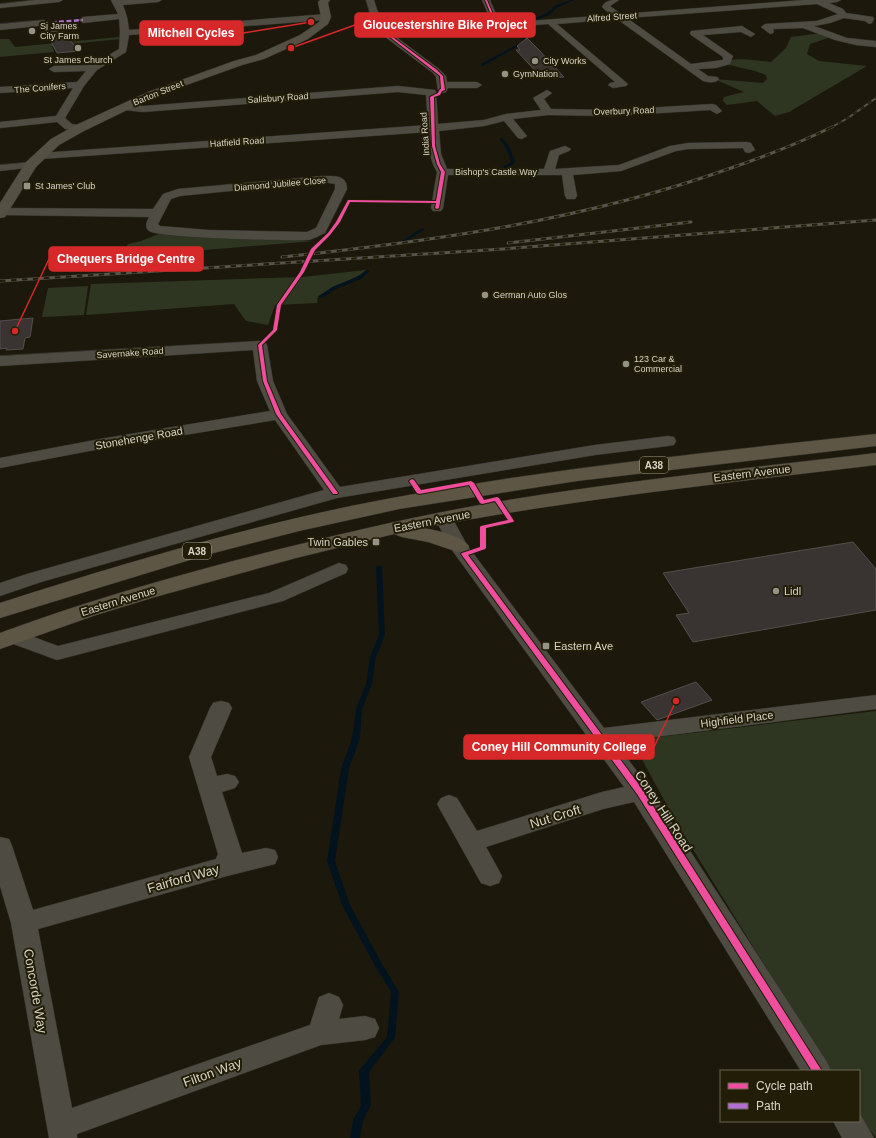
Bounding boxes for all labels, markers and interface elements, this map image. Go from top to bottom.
street label: Alfred Street [587,10,638,24]
callout: Gloucestershire Bike Project [355,13,535,37]
text: Gloucestershire Bike Project [363,18,527,32]
place label: Sj James City Farm [40,21,79,41]
callout: Mitchell Cycles [140,21,243,45]
marker: Sj James City Farm [27,26,37,36]
text: Mitchell Cycles [148,26,235,40]
marker: St James Church [73,43,83,53]
place label: St James Church [43,55,113,65]
marker: City Works [530,56,540,66]
place label: City Works [543,56,587,66]
marker: GymNation [500,69,510,79]
place label: GymNation [513,69,558,79]
street label: Barton Street [132,78,185,108]
street label: The Conifers [14,81,67,95]
street label: Salisbury Road [247,91,309,105]
street label: Overbury Road [593,105,655,117]
street label: India Road [418,112,432,156]
street label: Hatfield Road [209,135,265,149]
street label: Bishop's Castle Way [455,167,537,177]
street label: Diamond Jubilee Close [233,175,327,193]
marker: St James' Club [22,181,32,191]
place label: St James' Club [35,181,95,191]
callout: Chequers Bridge Centre [49,247,203,271]
text: Chequers Bridge Centre [57,252,195,266]
marker: German Auto Glos [480,290,490,300]
place label: German Auto Glos [493,290,568,300]
street label: Savernake Road [96,346,164,360]
place label: 123 Car & Commercial [634,354,682,374]
marker: 123 Car & Commercial [621,359,631,369]
street label: Stonehenge Road [94,424,184,452]
road number: A38 [640,457,668,473]
street label: Eastern Avenue [713,462,791,484]
street label: Eastern Avenue [393,508,471,534]
place label: Twin Gables [307,536,368,548]
marker: Twin Gables [371,537,381,547]
road number: A38 [183,543,211,559]
street label: Eastern Avenue [79,584,157,618]
place label: Lidl [784,585,801,597]
marker: Lidl [771,586,781,596]
place label: Eastern Ave [554,640,613,652]
marker: Eastern Ave [541,641,551,651]
street label: Highfield Place [700,709,774,729]
callout: Coney Hill Community College [464,735,654,759]
text: Coney Hill Community College [472,740,647,754]
street label: Coney Hill Road [632,768,695,855]
street label: Nut Croft [528,802,583,831]
street label: Fairford Way [146,861,221,896]
street label: Concorde Way [21,948,50,1035]
street label: Filton Way [181,1055,244,1090]
legend [720,1070,860,1122]
text: Cycle path [756,1079,813,1093]
text: Path [756,1099,781,1113]

